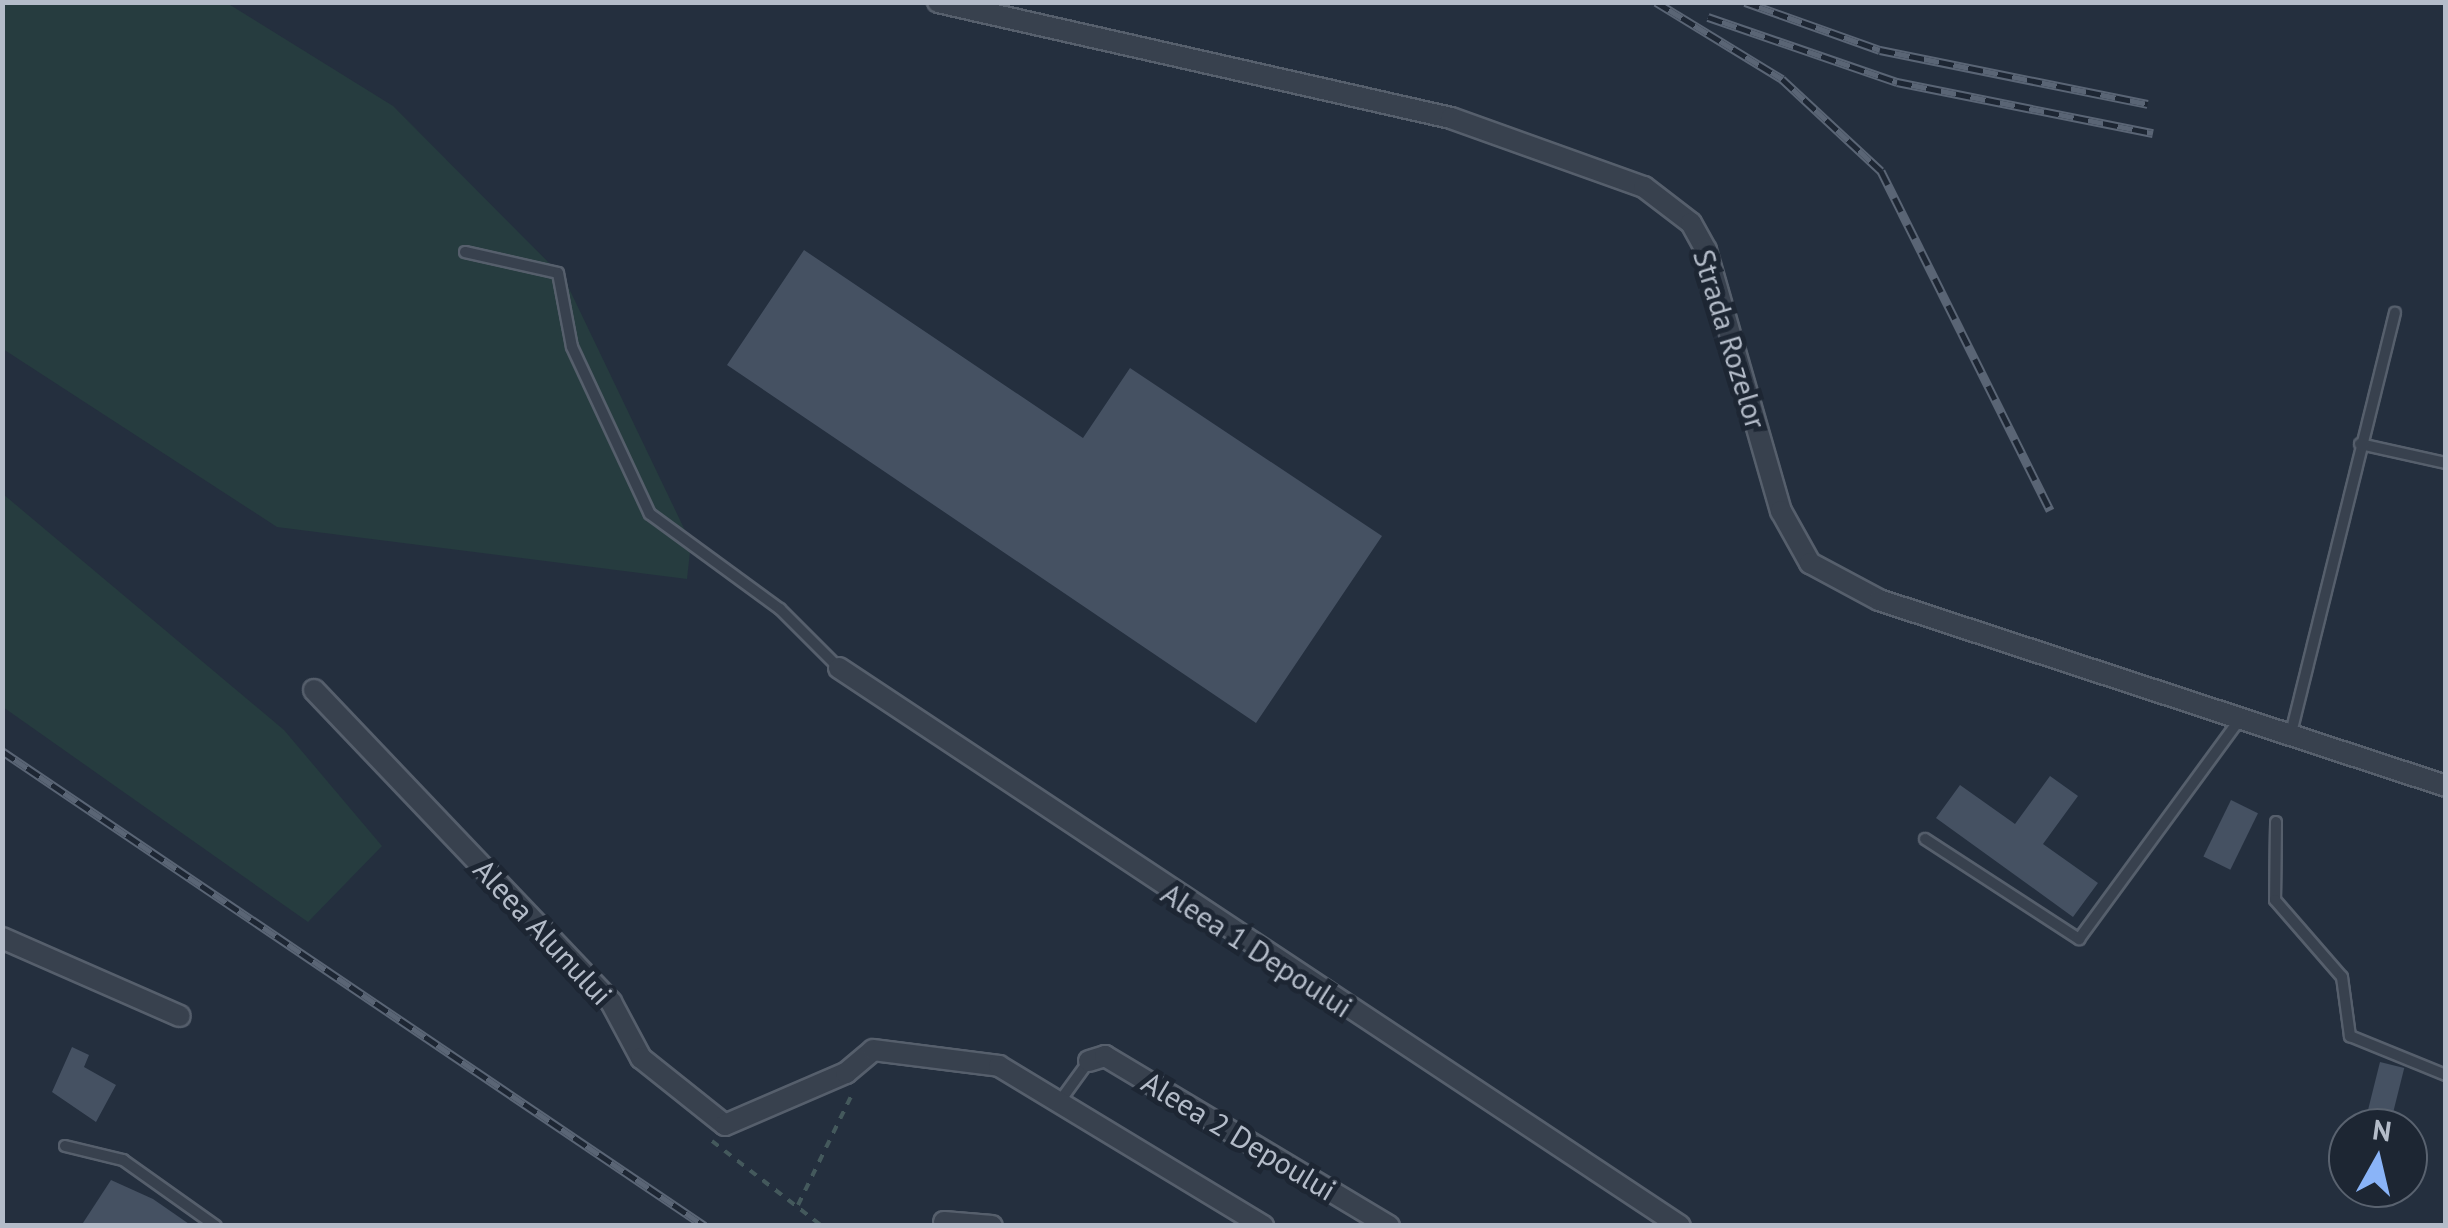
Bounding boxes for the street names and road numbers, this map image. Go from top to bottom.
street label: Strada Rozelor [1686,245,1774,433]
street label: Aleea Alunului [466,851,620,1013]
street label: Aleea 1 Depoului [1155,875,1359,1025]
street label: Aleea 2 Depoului [1135,1064,1343,1208]

